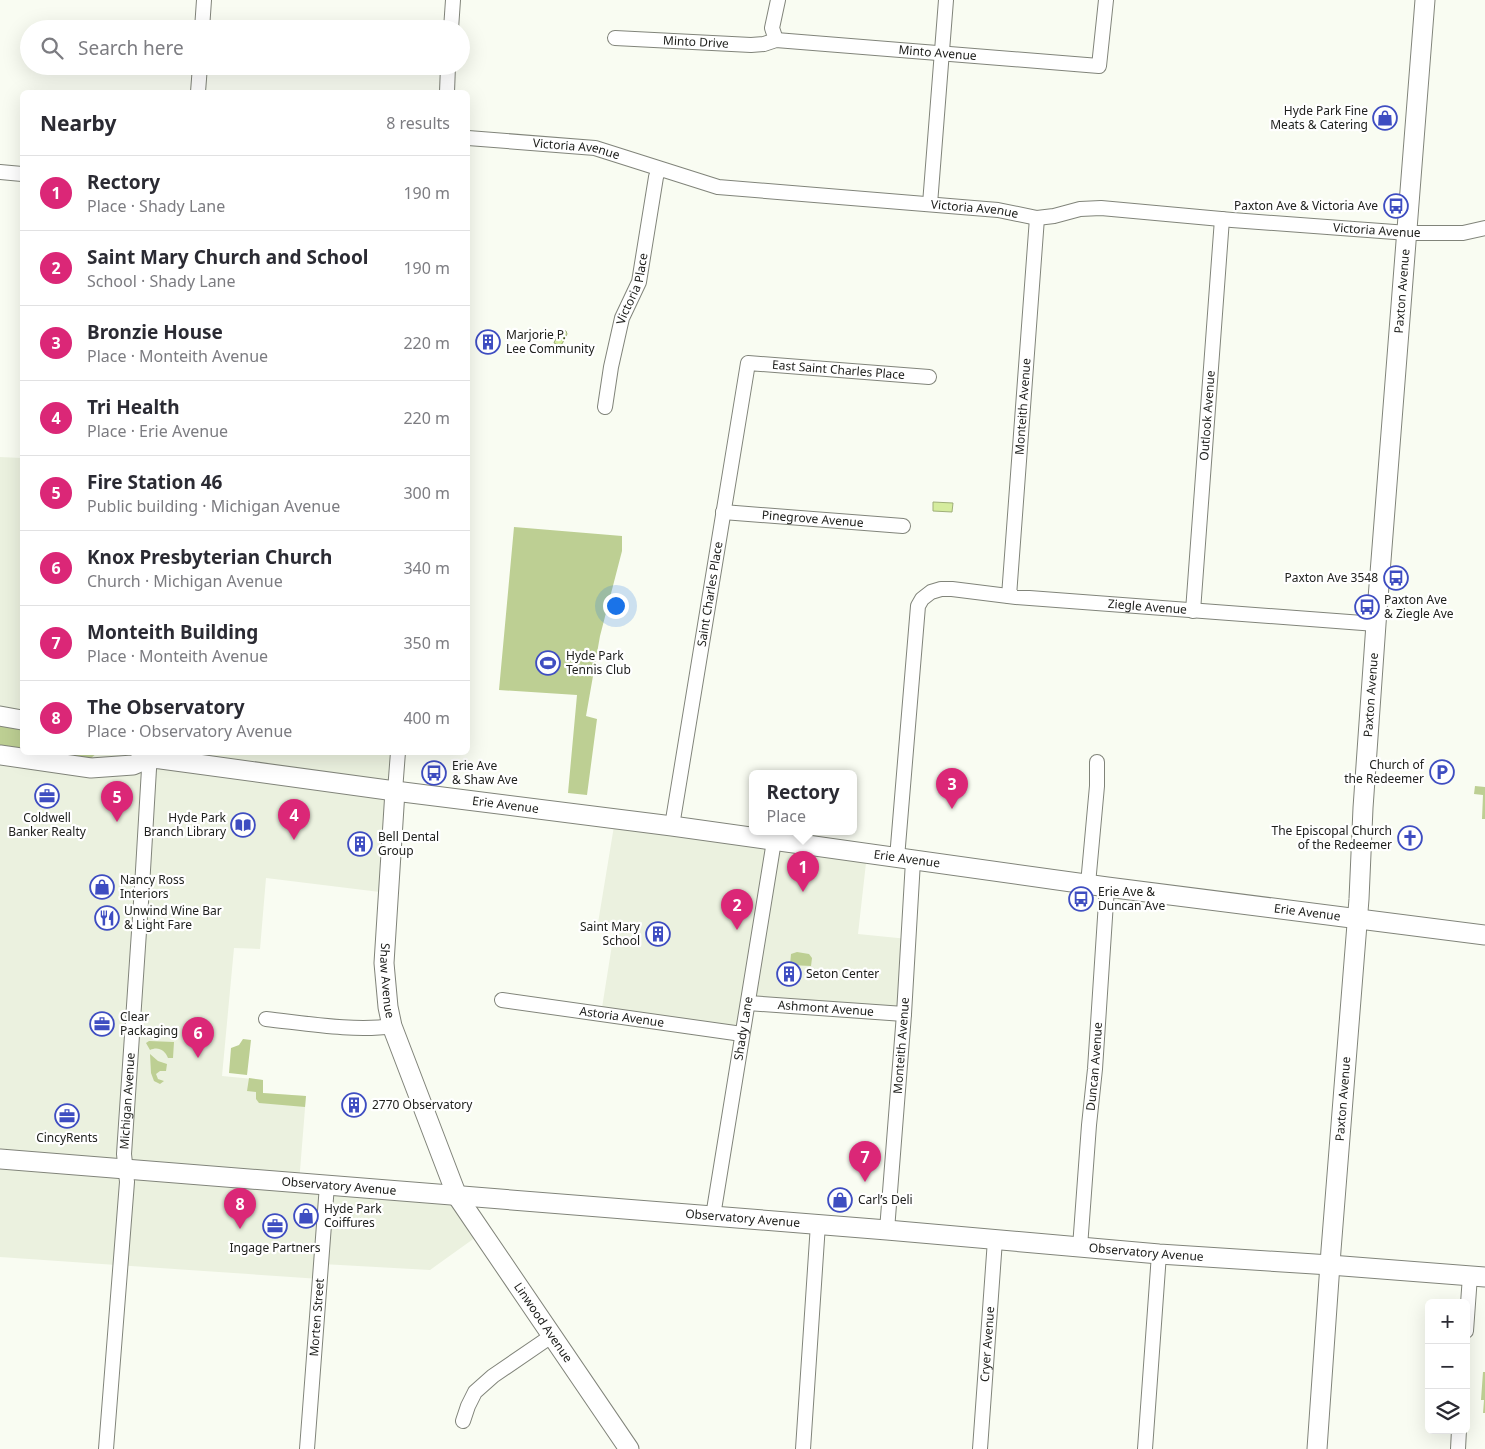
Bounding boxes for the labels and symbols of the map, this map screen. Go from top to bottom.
street label: Minto Drive [663,31,729,52]
street label: Minto Avenue [898,41,978,64]
place label: Hyde Park Fine Meats & Catering [1270,102,1368,133]
shop icon: Hyde Park Fine Meats & Catering [1372,105,1398,131]
street label: Victoria Avenue [532,134,622,163]
bus stop icon: Paxton Ave & Victoria Ave [1383,193,1409,219]
street label: Victoria Avenue [930,196,1020,222]
place label: Paxton Ave & Victoria Ave [1234,197,1378,214]
street label: Victoria Avenue [1332,218,1421,241]
street label: Paxton Avenue [1390,248,1413,334]
street label: Victoria Place [612,252,652,326]
place label: Marjorie P. Lee Community [506,326,595,357]
building icon: Marjorie P. Lee Community [475,329,501,355]
street label: East Saint Charles Place [772,356,906,383]
street label: Monteith Avenue [1010,357,1035,455]
street label: Outlook Avenue [1195,370,1219,461]
street label: Pinegrove Avenue [761,506,864,531]
street label: Saint Charles Place [693,540,727,648]
bus stop icon: Paxton Ave 3548 [1383,565,1409,591]
place label: Paxton Ave 3548 [1284,569,1378,586]
place label: Paxton Ave & Ziegle Ave [1384,591,1454,622]
your location [603,593,629,619]
bus stop icon: Paxton Ave & Ziegle Ave [1354,594,1380,620]
street label: Ziegle Avenue [1107,595,1188,618]
place label: Hyde Park Tennis Club [566,647,631,678]
sports icon: Hyde Park Tennis Club [535,650,561,676]
street label: Paxton Avenue [1359,652,1382,738]
place label: Church of the Redeemer [1344,756,1425,787]
place label: Erie Ave & Shaw Ave [452,757,518,788]
parking icon: Church of the Redeemer [1429,759,1455,785]
bus stop icon: Erie Ave & Shaw Ave [421,760,447,786]
pin: 3 [936,768,968,809]
pin: 5 [101,781,133,822]
office icon: Coldwell Banker Realty [34,783,60,809]
street label: Erie Avenue [471,792,540,817]
pin: 4 [278,799,310,840]
place label: Coldwell Banker Realty [8,809,87,840]
place label: Hyde Park Branch Library [144,809,227,840]
library icon: Hyde Park Branch Library [230,812,256,838]
place label: The Episcopal Church of the Redeemer [1271,822,1392,853]
church icon: The Episcopal Church of the Redeemer [1397,825,1423,851]
place label: Bell Dental Group [378,828,439,859]
building icon: Bell Dental Group [347,831,373,857]
street label: Erie Avenue [873,845,941,872]
pin: 1 [787,851,819,892]
place label: Nancy Ross Interiors [120,871,185,902]
shop icon: Nancy Ross Interiors [89,874,115,900]
place label: Erie Ave & Duncan Ave [1098,883,1165,914]
bus stop icon: Erie Ave & Duncan Ave [1068,886,1094,912]
pin: 2 [721,889,753,930]
street label: Erie Avenue [1273,899,1342,925]
place label: Unwind Wine Bar & Light Fare [124,902,222,933]
restaurant icon: Unwind Wine Bar & Light Fare [94,905,120,931]
place label: Saint Mary School [580,918,641,949]
building icon: Saint Mary School [645,921,671,947]
street label: Shaw Avenue [376,942,399,1020]
building icon: Seton Center [776,961,802,987]
place label: Seton Center [806,965,879,982]
street label: Shady Lane [729,995,757,1062]
street label: Ashmont Avenue [777,996,875,1020]
street label: Monteith Avenue [889,997,913,1094]
street label: Astoria Avenue [579,1002,665,1031]
place label: Clear Packaging [120,1008,178,1039]
office icon: Clear Packaging [89,1011,115,1037]
pin: 6 [182,1017,214,1058]
street label: Duncan Avenue [1082,1022,1106,1112]
street label: Michigan Avenue [115,1052,139,1150]
street label: Paxton Avenue [1331,1056,1354,1142]
building icon: 2770 Observatory [341,1092,367,1118]
place label: 2770 Observatory [372,1096,473,1113]
office icon: CincyRents [54,1103,80,1129]
place label: CincyRents [36,1129,98,1146]
pin: 7 [849,1141,881,1182]
street label: Observatory Avenue [281,1173,397,1199]
shop icon: Carl’s Deli [827,1187,853,1213]
pin: 8 [224,1188,256,1229]
place label: Carl’s Deli [858,1191,913,1208]
place label: Hyde Park Coiffures [324,1200,382,1231]
shop icon: Hyde Park Coiffures [293,1203,319,1229]
street label: Observatory Avenue [685,1205,801,1231]
office icon: Ingage Partners [262,1213,288,1239]
place label: Ingage Partners [229,1239,321,1256]
street label: Observatory Avenue [1088,1239,1204,1265]
street label: Morten Street [305,1277,328,1357]
street label: Linwood Avenue [510,1279,577,1366]
street label: Cryer Avenue [976,1306,998,1383]

